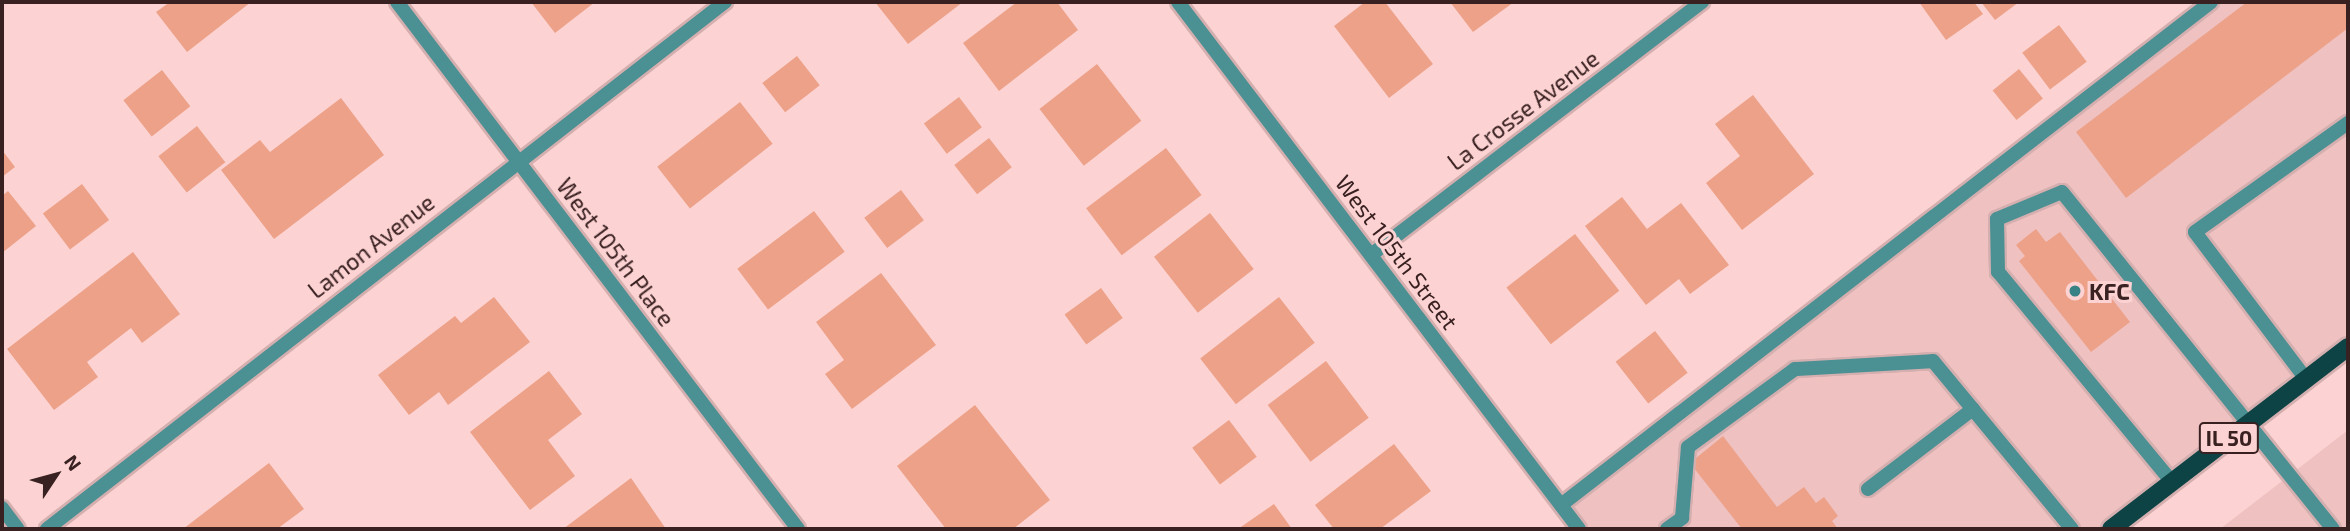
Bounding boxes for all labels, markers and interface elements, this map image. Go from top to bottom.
street label: La Crosse Avenue [1442,44,1604,176]
street label: West 105th Street [1330,169,1464,335]
street label: West 105th Place [551,172,681,332]
street label: Lamon Avenue [302,188,440,304]
place label: KFC [2089,277,2130,305]
marker: KFC [2067,283,2083,299]
road number: IL 50 [2198,420,2260,456]
north arrow [21,440,91,510]
text: N [60,450,87,475]

